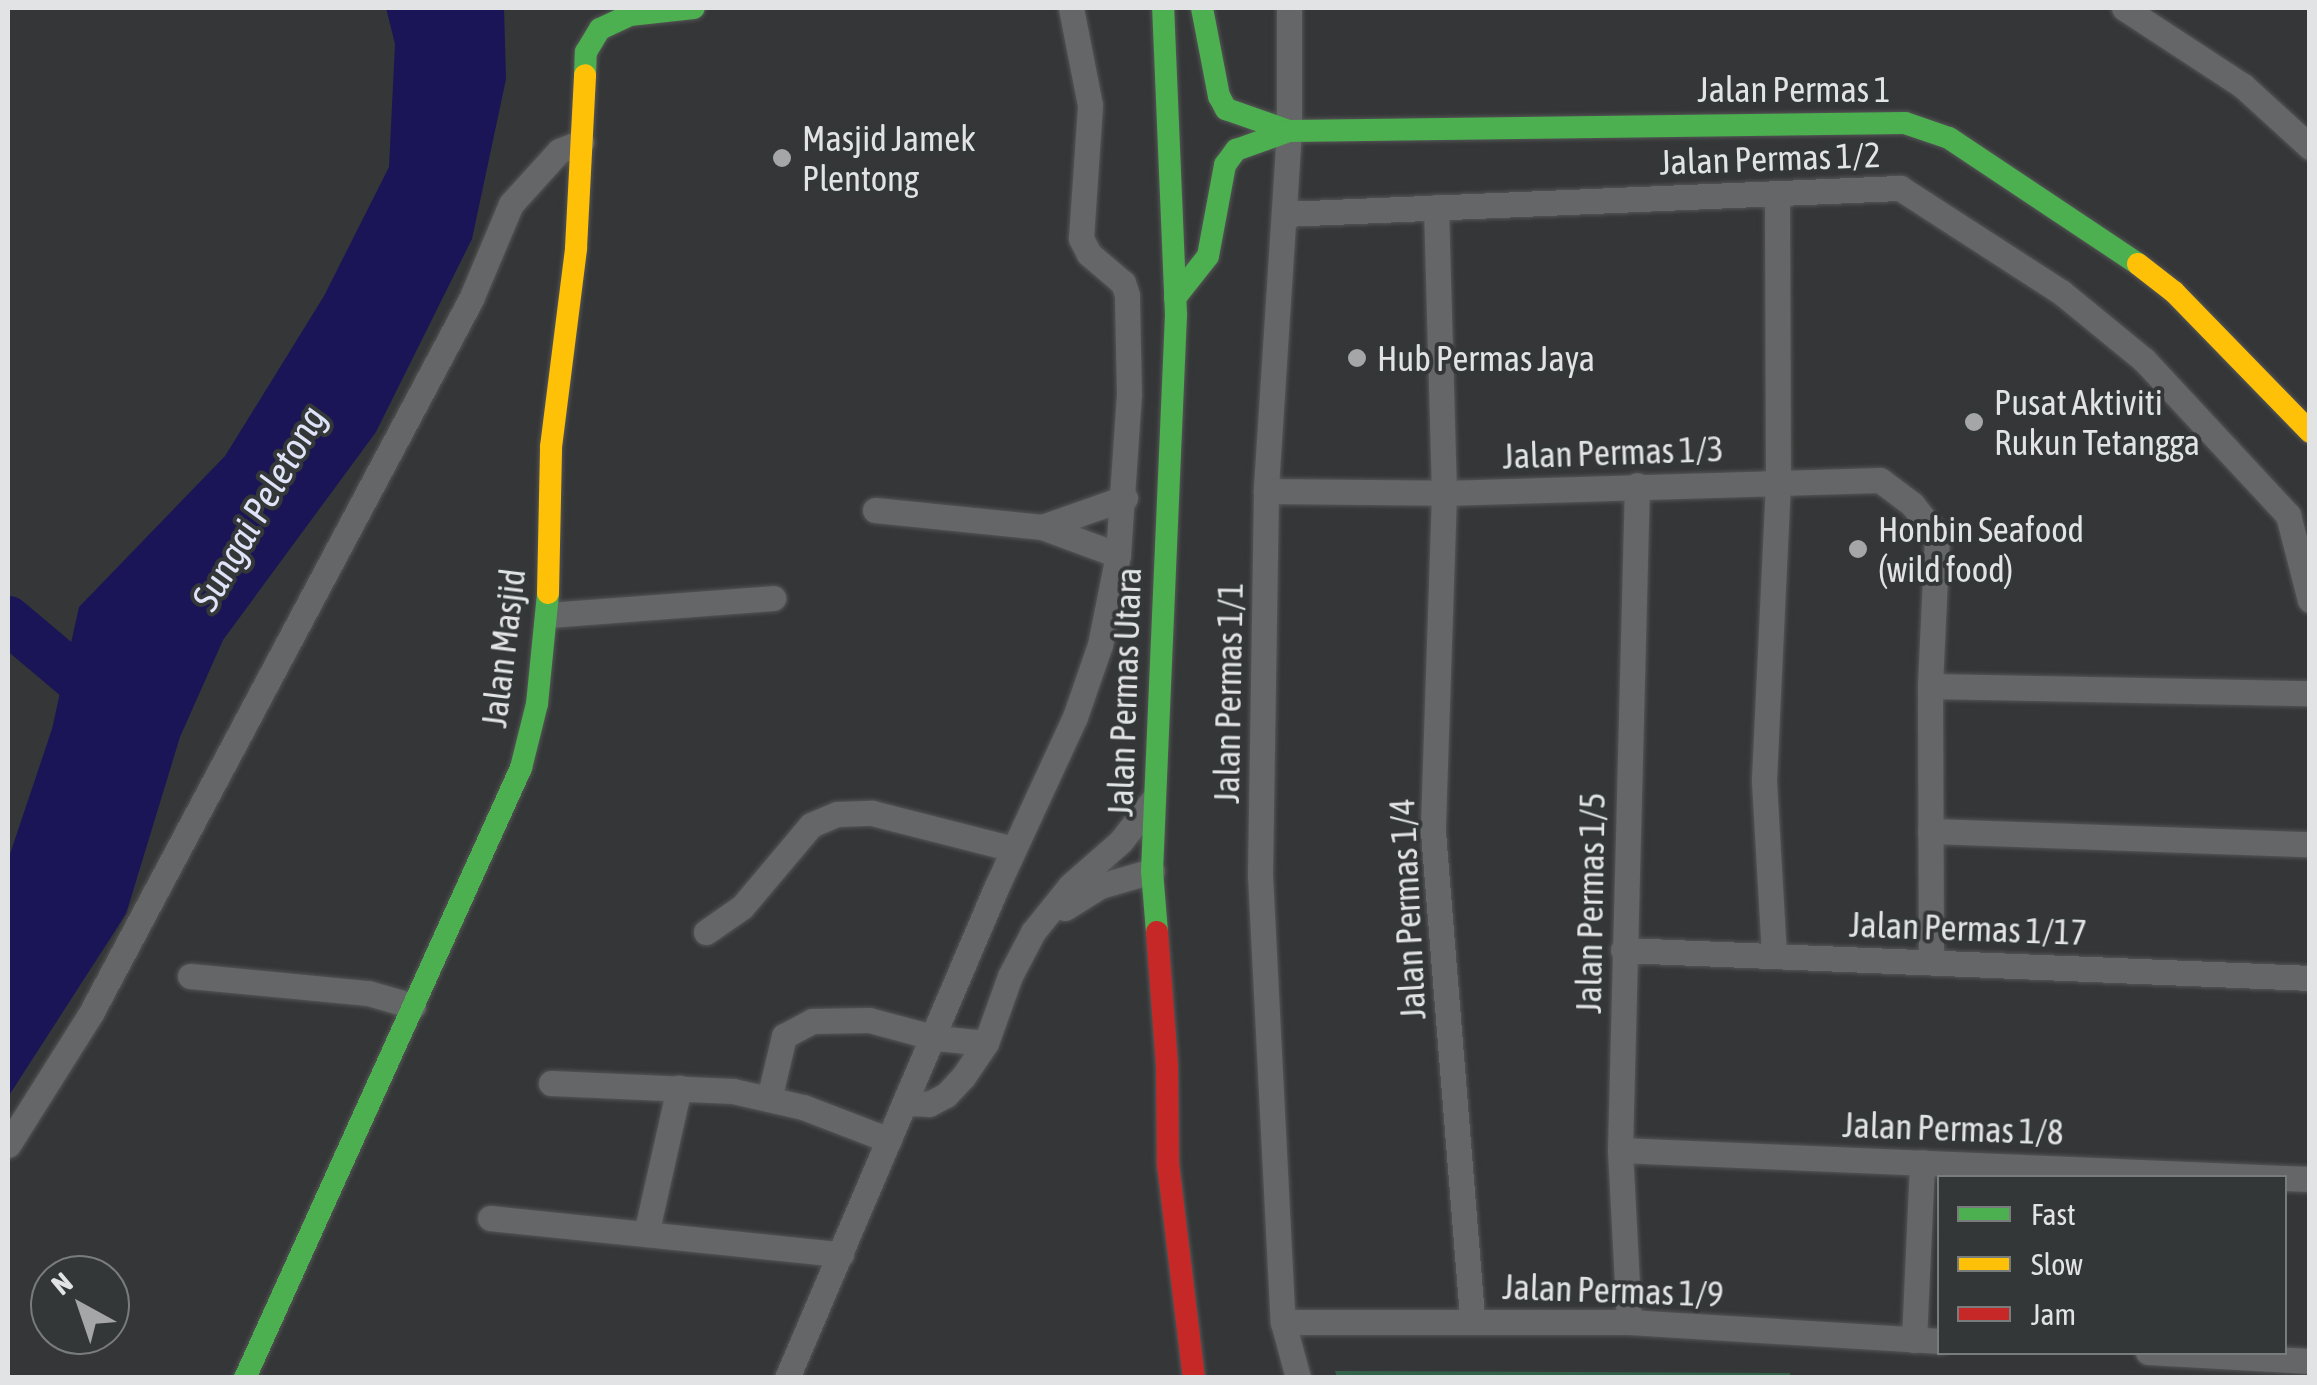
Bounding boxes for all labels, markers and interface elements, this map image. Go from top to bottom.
street label: Jalan Permas 1 [1698,68,1890,110]
place label: Masjid Jamek Plentong [802,117,976,199]
street label: Jalan Permas 1/2 [1659,133,1881,183]
marker: Masjid Jamek Plentong [771,147,793,169]
place label: Hub Permas Jaya [1377,337,1595,379]
marker: Hub Permas Jaya [1346,347,1368,369]
place label: Pusat Aktiviti Rukun Tetangga [1994,381,2200,463]
water label: Sungai Peletong [182,398,336,618]
marker: Pusat Aktiviti Rukun Tetangga [1963,411,1985,433]
street label: Jalan Permas 1/3 [1502,427,1724,477]
place label: Honbin Seafood (wild food) [1878,508,2084,590]
marker: Honbin Seafood (wild food) [1847,538,1869,560]
street label: Jalan Masjid [472,566,534,730]
street label: Jalan Permas Utara [1099,567,1149,817]
street label: Jalan Permas 1/1 [1205,582,1251,804]
street label: Jalan Permas 1/5 [1567,792,1613,1014]
street label: Jalan Permas 1/4 [1380,797,1434,1021]
street label: Jalan Permas 1/17 [1849,903,2087,953]
street label: Jalan Permas 1/8 [1842,1103,2064,1153]
legend [1937,1175,2287,1355]
text: Fast [2031,1197,2076,1231]
text: Slow [2031,1247,2083,1281]
north arrow [30,1255,130,1355]
street label: Jalan Permas 1/9 [1502,1265,1724,1315]
text: N [45,1266,79,1301]
text: Jam [2031,1297,2076,1331]

